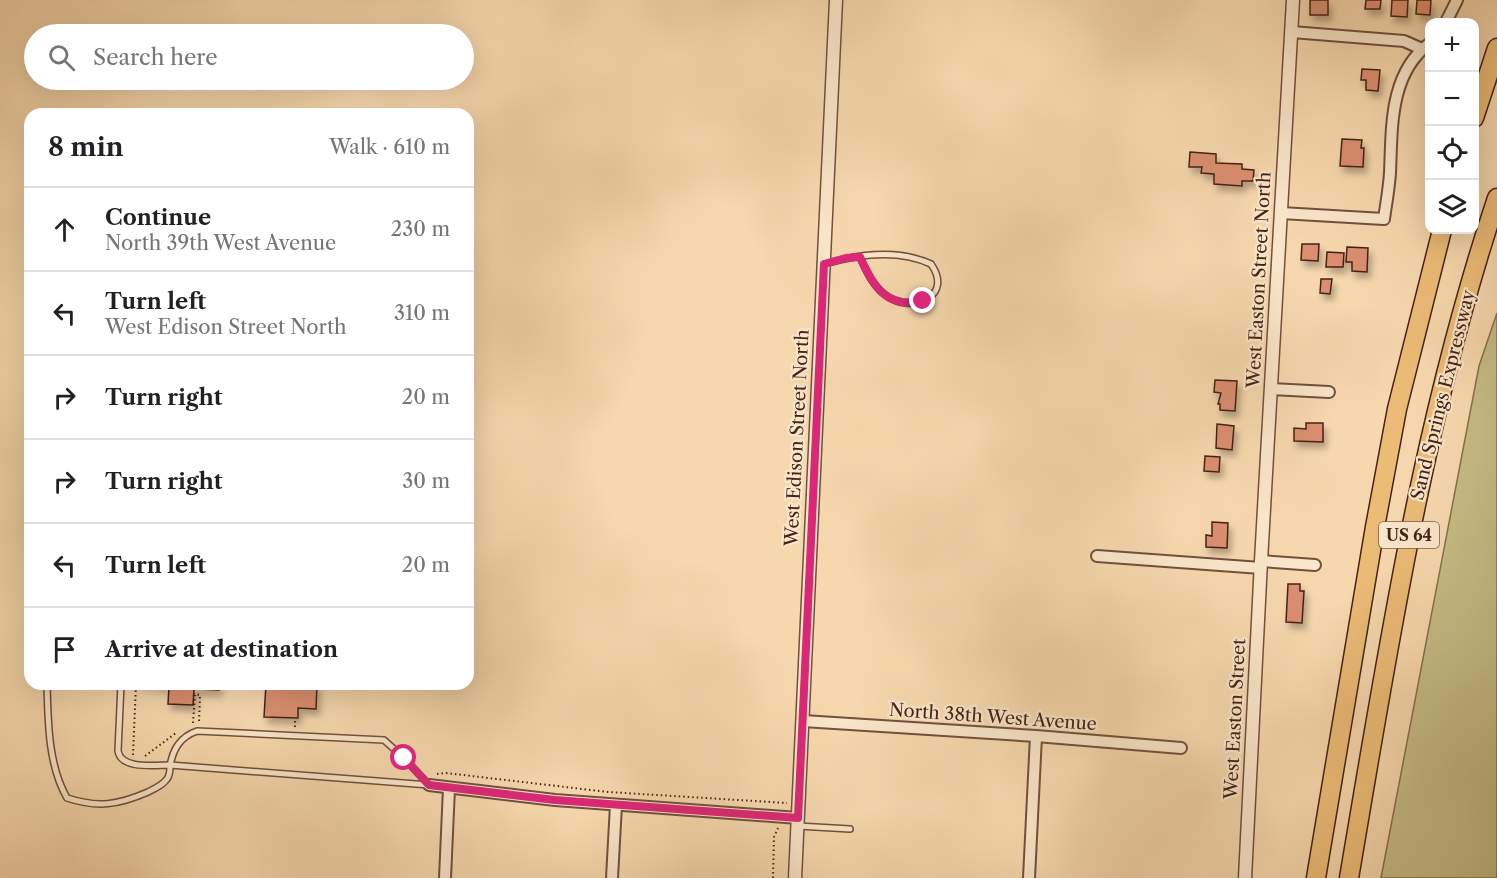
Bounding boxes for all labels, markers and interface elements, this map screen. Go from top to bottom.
map controls [1425,18,1479,234]
button: + [1425,18,1479,72]
search box [24,24,474,90]
icon: search [45,41,78,74]
text: Search here [93,44,218,71]
button: − [1425,72,1479,126]
button: locate [1425,126,1479,180]
text: 8 min [48,131,124,163]
text: Walk · 610 m [329,135,450,159]
street label: West Easton Street North [1242,171,1276,390]
button: layers [1425,180,1479,234]
text: Continue [105,204,211,231]
icon: ahead [48,213,81,246]
text: 230 m [391,217,450,241]
text: North 39th West Avenue [105,231,336,255]
route end [909,287,935,313]
street label: Sand Springs Expressway [1406,287,1480,502]
text: Turn left [105,288,206,315]
icon: left [48,297,81,330]
text: 310 m [394,301,450,325]
text: West Edison Street North [105,315,347,339]
street label: West Edison Street North [780,329,814,548]
icon: right [48,381,81,414]
text: Turn right [105,384,223,411]
text: 20 m [402,385,450,409]
icon: right [48,465,81,498]
text: Turn right [105,468,223,495]
text: 30 m [402,469,450,493]
road number: US 64 [1379,522,1439,548]
icon: left [48,549,81,582]
text: Turn left [105,552,206,579]
text: 20 m [402,553,450,577]
icon: arrive [48,633,81,666]
text: Arrive at destination [105,636,338,663]
street label: West Easton Street [1220,637,1250,801]
street label: North 38th West Avenue [888,699,1098,735]
route start [390,744,416,770]

